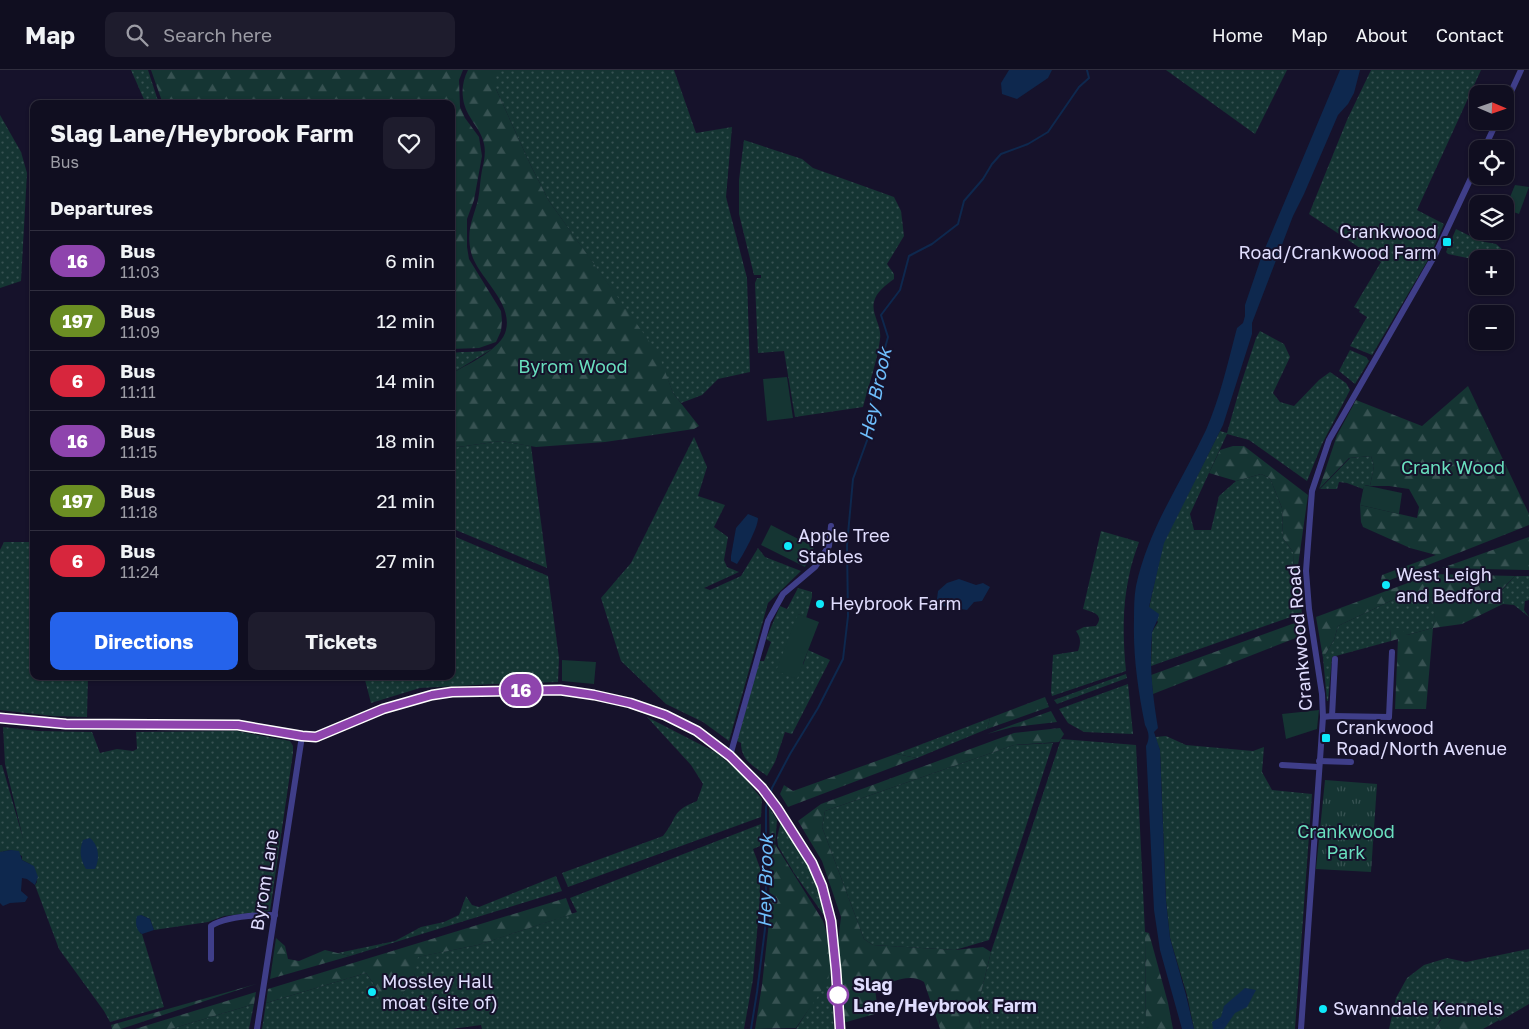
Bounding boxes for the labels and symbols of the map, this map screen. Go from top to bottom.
north arrow [1469,85,1514,130]
place label: Crankwood Road/Crankwood Farm [1239,220,1437,263]
marker: Crankwood Road/Crankwood Farm [1441,236,1453,248]
water label: Hey Brook [853,343,896,442]
park label: Byrom Wood [518,355,628,377]
park label: Crank Wood [1401,456,1505,478]
place label: Apple Tree Stables [798,524,890,567]
marker: Apple Tree Stables [782,540,794,552]
place label: West Leigh and Bedford [1396,563,1501,606]
street label: Crankwood Road [1282,564,1316,712]
marker: West Leigh and Bedford [1380,579,1392,591]
place label: Heybrook Farm [830,592,962,614]
marker: Heybrook Farm [814,598,826,610]
line badge: 16 [498,674,544,706]
place label: Crankwood Road/North Avenue [1336,716,1507,759]
marker: Crankwood Road/North Avenue [1320,732,1332,744]
park label: Crankwood Park [1297,820,1395,863]
street label: Byrom Lane [245,828,283,932]
water label: Hey Brook [752,832,777,928]
place label: Mossley Hall moat (site of) [382,970,498,1013]
place label: Slag Lane/Heybrook Farm [853,973,1037,1016]
marker: Slag Lane/Heybrook Farm [827,984,849,1006]
marker: Mossley Hall moat (site of) [366,986,378,998]
place label: Swanndale Kennels [1333,997,1503,1019]
marker: Swanndale Kennels [1317,1003,1329,1015]

